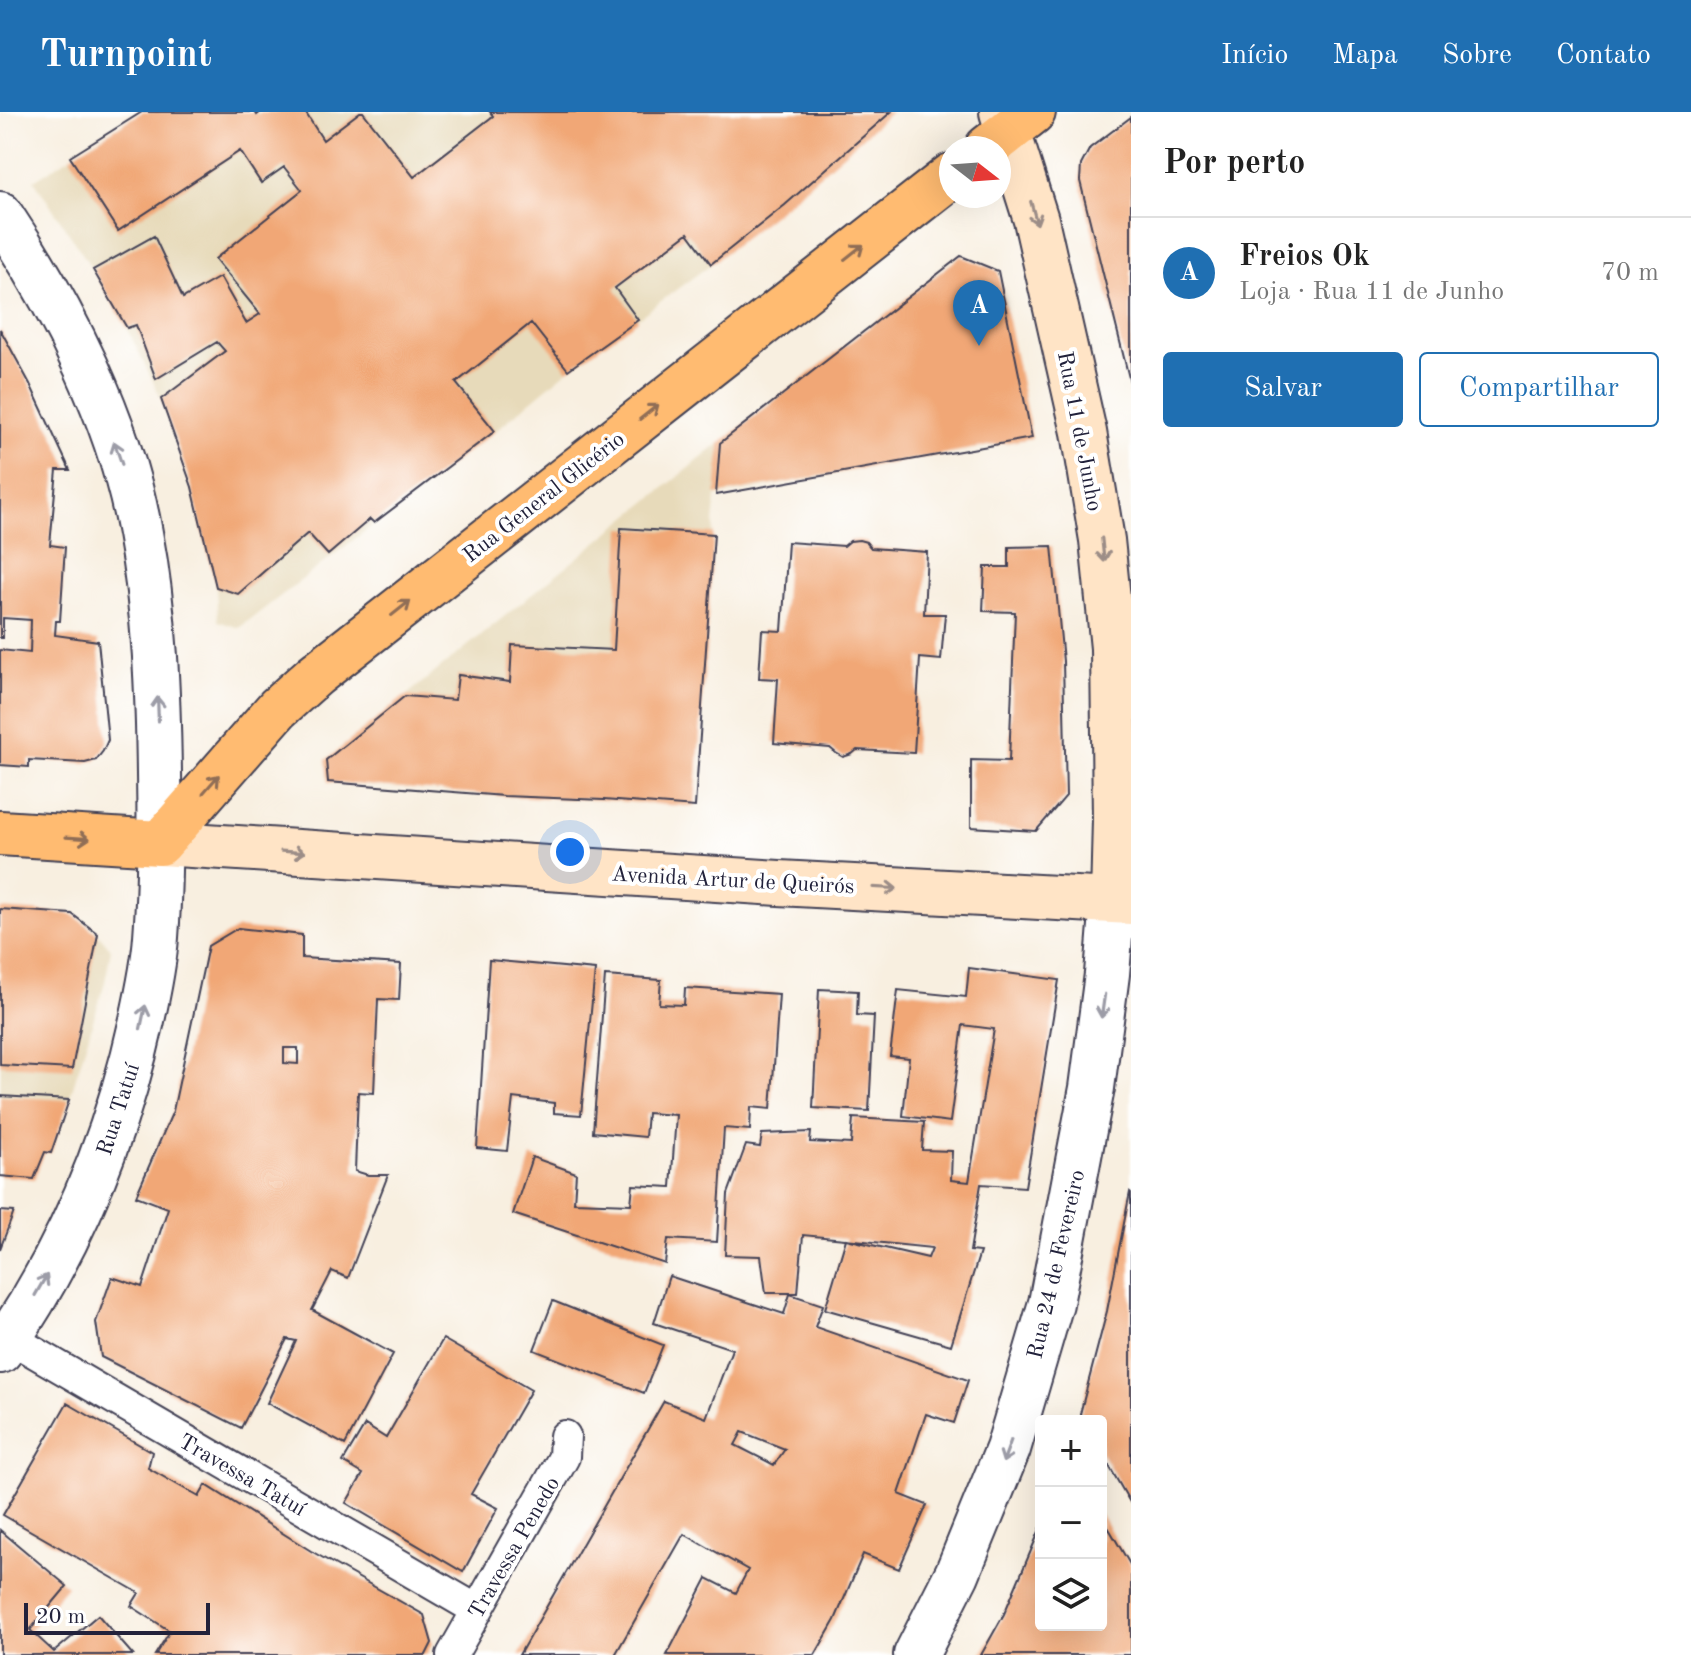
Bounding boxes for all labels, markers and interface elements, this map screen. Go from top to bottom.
text: Turnpoint [40,37,212,75]
text: Início [1221,42,1288,70]
text: Mapa [1332,42,1398,70]
text: Sobre [1442,42,1512,70]
text: Contato [1556,42,1651,70]
north arrow [939,136,1011,208]
text: Por perto [1163,147,1305,181]
one-way arrow [1027,200,1042,226]
text: Freios Ok [1239,242,1370,272]
one-way arrow [843,243,864,261]
text: A [1179,260,1199,286]
text: 70 m [1601,260,1659,286]
text: Loja · Rua 11 de Junho [1239,279,1504,305]
pin: A [953,280,1005,346]
street label: Rua 11 de Junho [1053,350,1105,513]
button: Salvar [1163,352,1403,427]
button: Compartilhar [1419,352,1659,427]
one-way arrow [638,404,659,421]
street label: Rua General Glicério [460,428,629,567]
one-way arrow [110,441,125,466]
one-way arrow [1096,536,1111,563]
one-way arrow [390,599,411,616]
one-way arrow [150,696,165,723]
one-way arrow [202,775,220,795]
one-way arrow [64,831,91,846]
your location [550,832,590,872]
one-way arrow [279,845,306,860]
street label: Avenida Artur de Queirós [611,864,855,898]
one-way arrow [871,881,898,896]
one-way arrow [1095,993,1110,1019]
one-way arrow [136,1005,151,1030]
street label: Rua Tatuí [94,1060,144,1158]
street label: Rua 24 de Fevereiro [1025,1168,1089,1361]
one-way arrow [33,1274,49,1297]
map controls [1035,1415,1107,1631]
button: + [1035,1415,1107,1487]
street label: Travessa Tatuí [175,1431,310,1521]
one-way arrow [999,1439,1013,1463]
street label: Travessa Penedo [465,1473,564,1623]
button: − [1035,1487,1107,1559]
button: layers [1035,1559,1107,1631]
scale bar [24,1599,210,1635]
text: 20 m [36,1606,85,1628]

